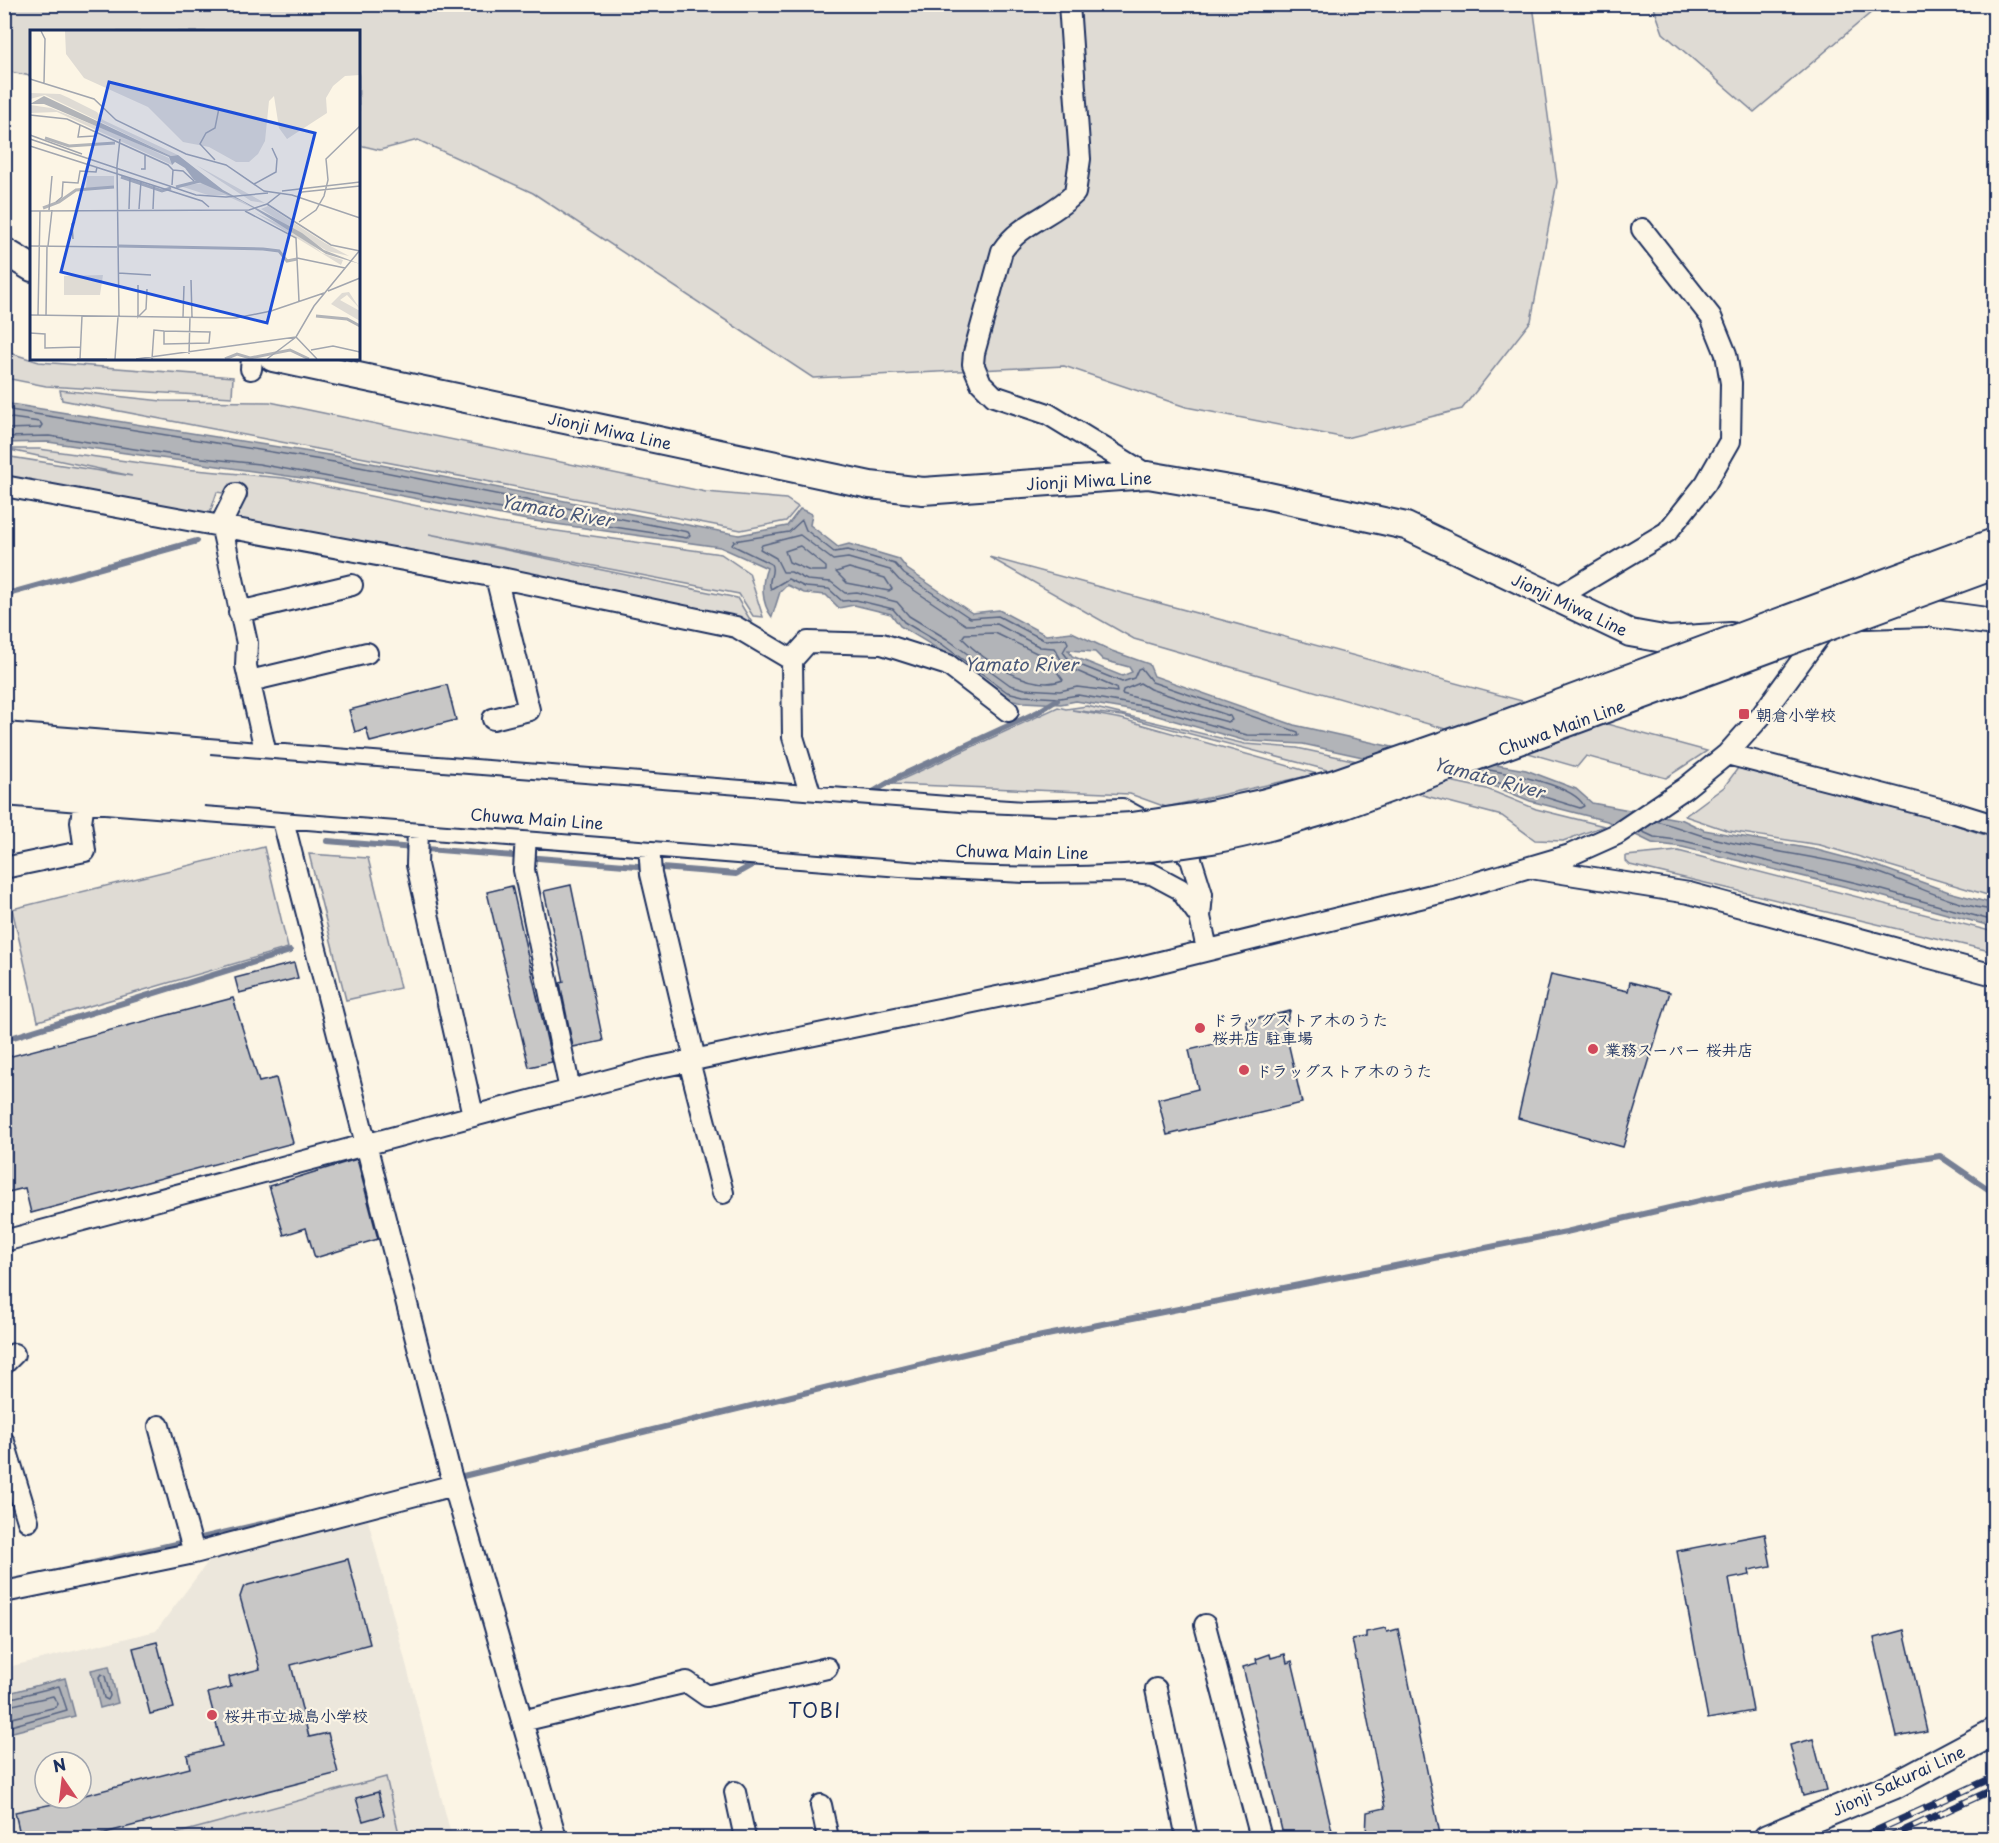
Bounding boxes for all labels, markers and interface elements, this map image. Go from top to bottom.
inset map [30,30,360,360]
street label: Jionji Miwa Line [546,405,674,455]
street label: Jionji Miwa Line [1026,465,1152,495]
water label: Yamato River [499,487,618,534]
street label: Jionji Miwa Line [1508,567,1632,641]
water label: Yamato River [964,650,1081,677]
street label: Chuwa Main Line [1494,693,1628,761]
place label: 朝倉小学校 [1756,702,1836,726]
marker: 朝倉小学校 [1737,707,1751,721]
water label: Yamato River [1431,749,1550,805]
street label: Chuwa Main Line [470,801,604,835]
street label: Chuwa Main Line [955,838,1089,864]
place label: ドラッグストア木のうた 桜井店 駐車場 [1212,1007,1388,1049]
marker: ドラッグストア木のうた 桜井店 駐車場 [1193,1021,1207,1035]
place label: 業務スーパー 桜井店 [1605,1037,1754,1061]
marker: 業務スーパー 桜井店 [1586,1042,1600,1056]
place label: ドラッグストア木のうた [1256,1058,1432,1082]
marker: ドラッグストア木のうた [1237,1063,1251,1077]
district label: TOBI [788,1695,842,1725]
place label: 桜井市立城島小学校 [224,1703,368,1727]
marker: 桜井市立城島小学校 [205,1708,219,1722]
street label: Jionji Sakurai Line [1827,1739,1969,1821]
north arrow [33,1750,93,1810]
text: N [50,1751,68,1778]

